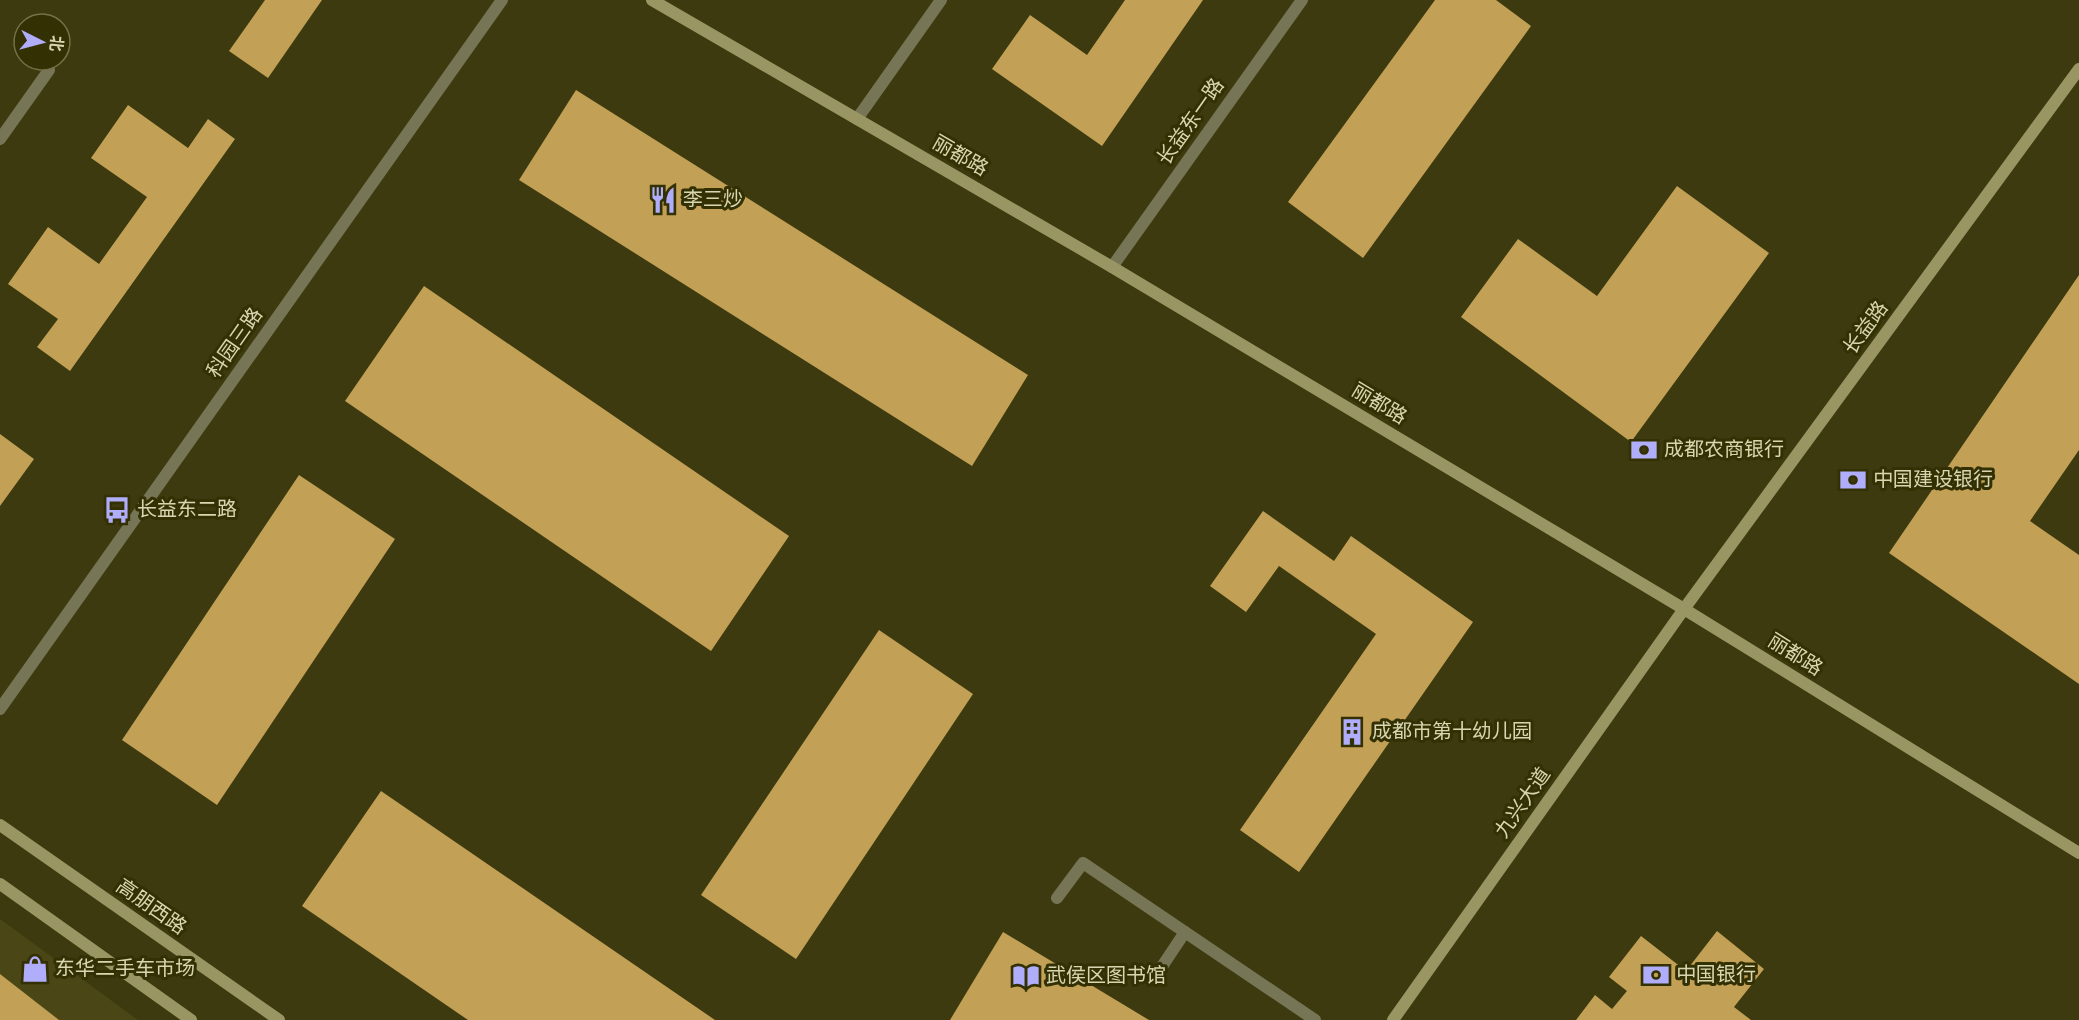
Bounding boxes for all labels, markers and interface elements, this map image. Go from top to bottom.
north arrow [12,12,72,72]
text: 北 [45,34,66,52]
street label: 长益东一路 [1152,74,1230,170]
street label: 丽都路 [928,131,992,181]
restaurant icon: 李三炒 [648,185,678,215]
place label: 李三炒 [683,188,743,212]
street label: 长益路 [1839,297,1893,359]
street label: 科园三路 [202,303,268,383]
street label: 丽都路 [1347,378,1411,430]
bank icon: 成都农商银行 [1629,435,1659,465]
place label: 成都农商银行 [1664,438,1784,462]
bank icon: 中国建设银行 [1838,465,1868,495]
place label: 中国建设银行 [1873,468,1993,492]
bus stop icon: 长益东二路 [102,495,132,525]
place label: 长益东二路 [137,498,237,522]
street label: 丽都路 [1763,629,1827,681]
building icon: 成都市第十幼儿园 [1337,717,1367,747]
place label: 成都市第十幼儿园 [1372,720,1532,744]
street label: 九兴大道 [1490,763,1556,843]
street label: 高朋西路 [111,874,191,940]
shop icon: 东华二手车市场 [20,954,50,984]
place label: 东华二手车市场 [55,957,195,981]
bank icon: 中国银行 [1641,960,1671,990]
library icon: 武侯区图书馆 [1011,961,1041,991]
place label: 中国银行 [1676,963,1756,987]
place label: 武侯区图书馆 [1046,964,1166,988]

